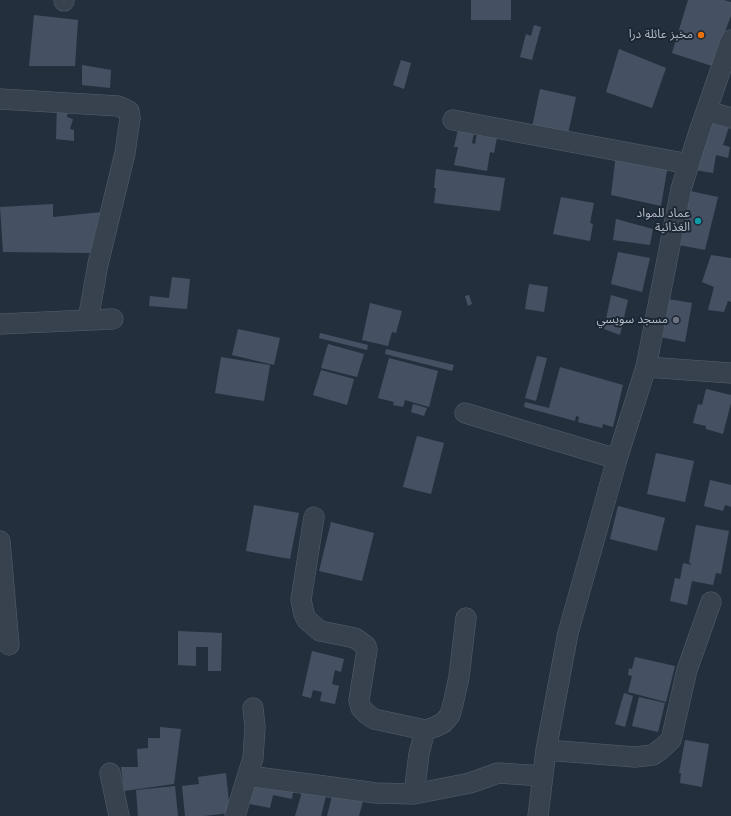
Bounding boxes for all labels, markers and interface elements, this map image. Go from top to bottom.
place label: مخبز عائلة درا [629,28,693,42]
marker: مخبز عائلة درا [696,30,706,40]
place label: عماد للمواد الغذائية [637,207,690,235]
marker: عماد للمواد الغذائية [693,216,703,226]
place label: مسجد سويسي [596,313,668,327]
marker: مسجد سويسي [671,315,681,325]

